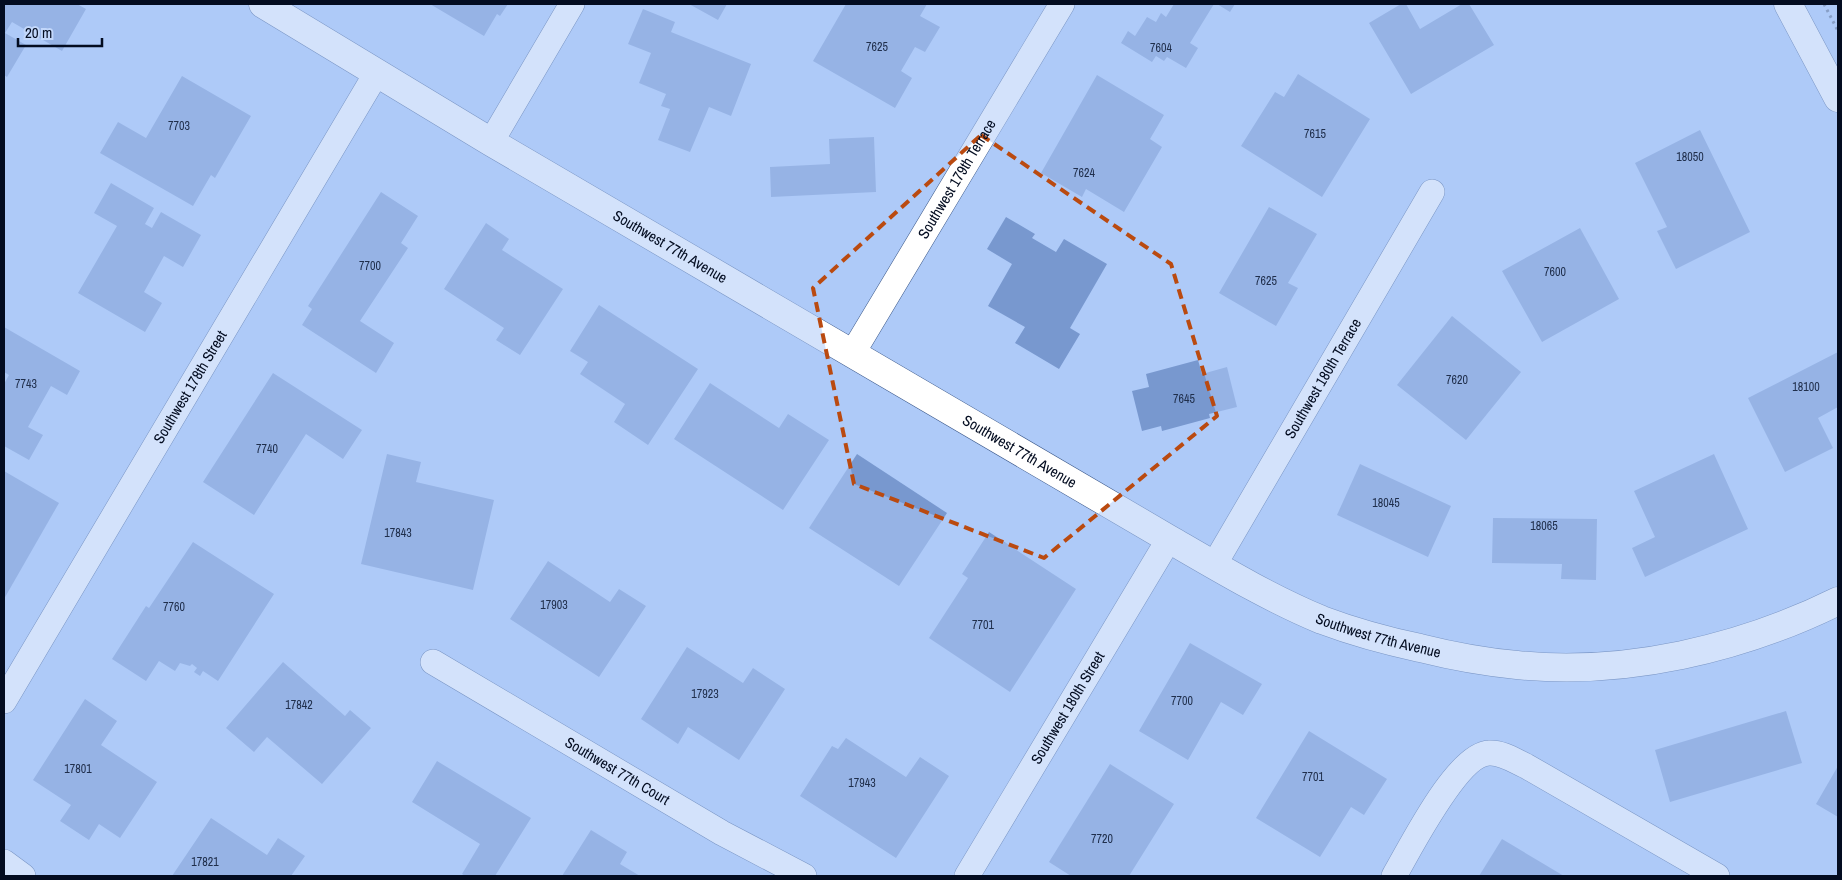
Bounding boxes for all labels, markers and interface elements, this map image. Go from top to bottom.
scale bar [18,15,101,47]
text: 20 m [25,22,52,43]
house number: 7625 [866,39,888,55]
house number: 7604 [1150,40,1172,56]
street label: Southwest 179th Terrace [913,115,1001,243]
house number: 7703 [168,118,190,134]
house number: 7615 [1304,126,1326,142]
house number: 18050 [1676,149,1704,165]
house number: 7624 [1073,165,1095,181]
street label: Southwest 77th Avenue [609,205,731,288]
house number: 7700 [359,258,381,274]
house number: 7600 [1544,264,1566,280]
house number: 7625 [1255,273,1277,289]
street label: Southwest 180th Terrace [1279,314,1366,442]
street label: Southwest 178th Street [148,326,232,447]
house number: 7620 [1446,372,1468,388]
house number: 7743 [15,376,37,392]
house number: 18100 [1792,379,1820,395]
house number: 7645 [1173,391,1195,407]
street label: Southwest 77th Avenue [959,409,1081,493]
house number: 7740 [256,441,278,457]
house number: 18045 [1372,495,1400,511]
house number: 18065 [1530,518,1558,534]
house number: 17843 [384,525,412,541]
house number: 17903 [540,597,568,613]
house number: 7760 [163,599,185,615]
street label: Southwest 77th Avenue [1313,608,1443,663]
house number: 7701 [972,617,994,633]
street label: Southwest 180th Street [1025,647,1110,768]
house number: 17923 [691,686,719,702]
house number: 7700 [1171,693,1193,709]
house number: 17842 [285,697,313,713]
street label: Southwest 77th Court [561,731,674,810]
house number: 17801 [64,761,92,777]
house number: 7701 [1302,769,1324,785]
house number: 17943 [848,775,876,791]
house number: 7720 [1091,831,1113,847]
house number: 17821 [191,854,219,870]

